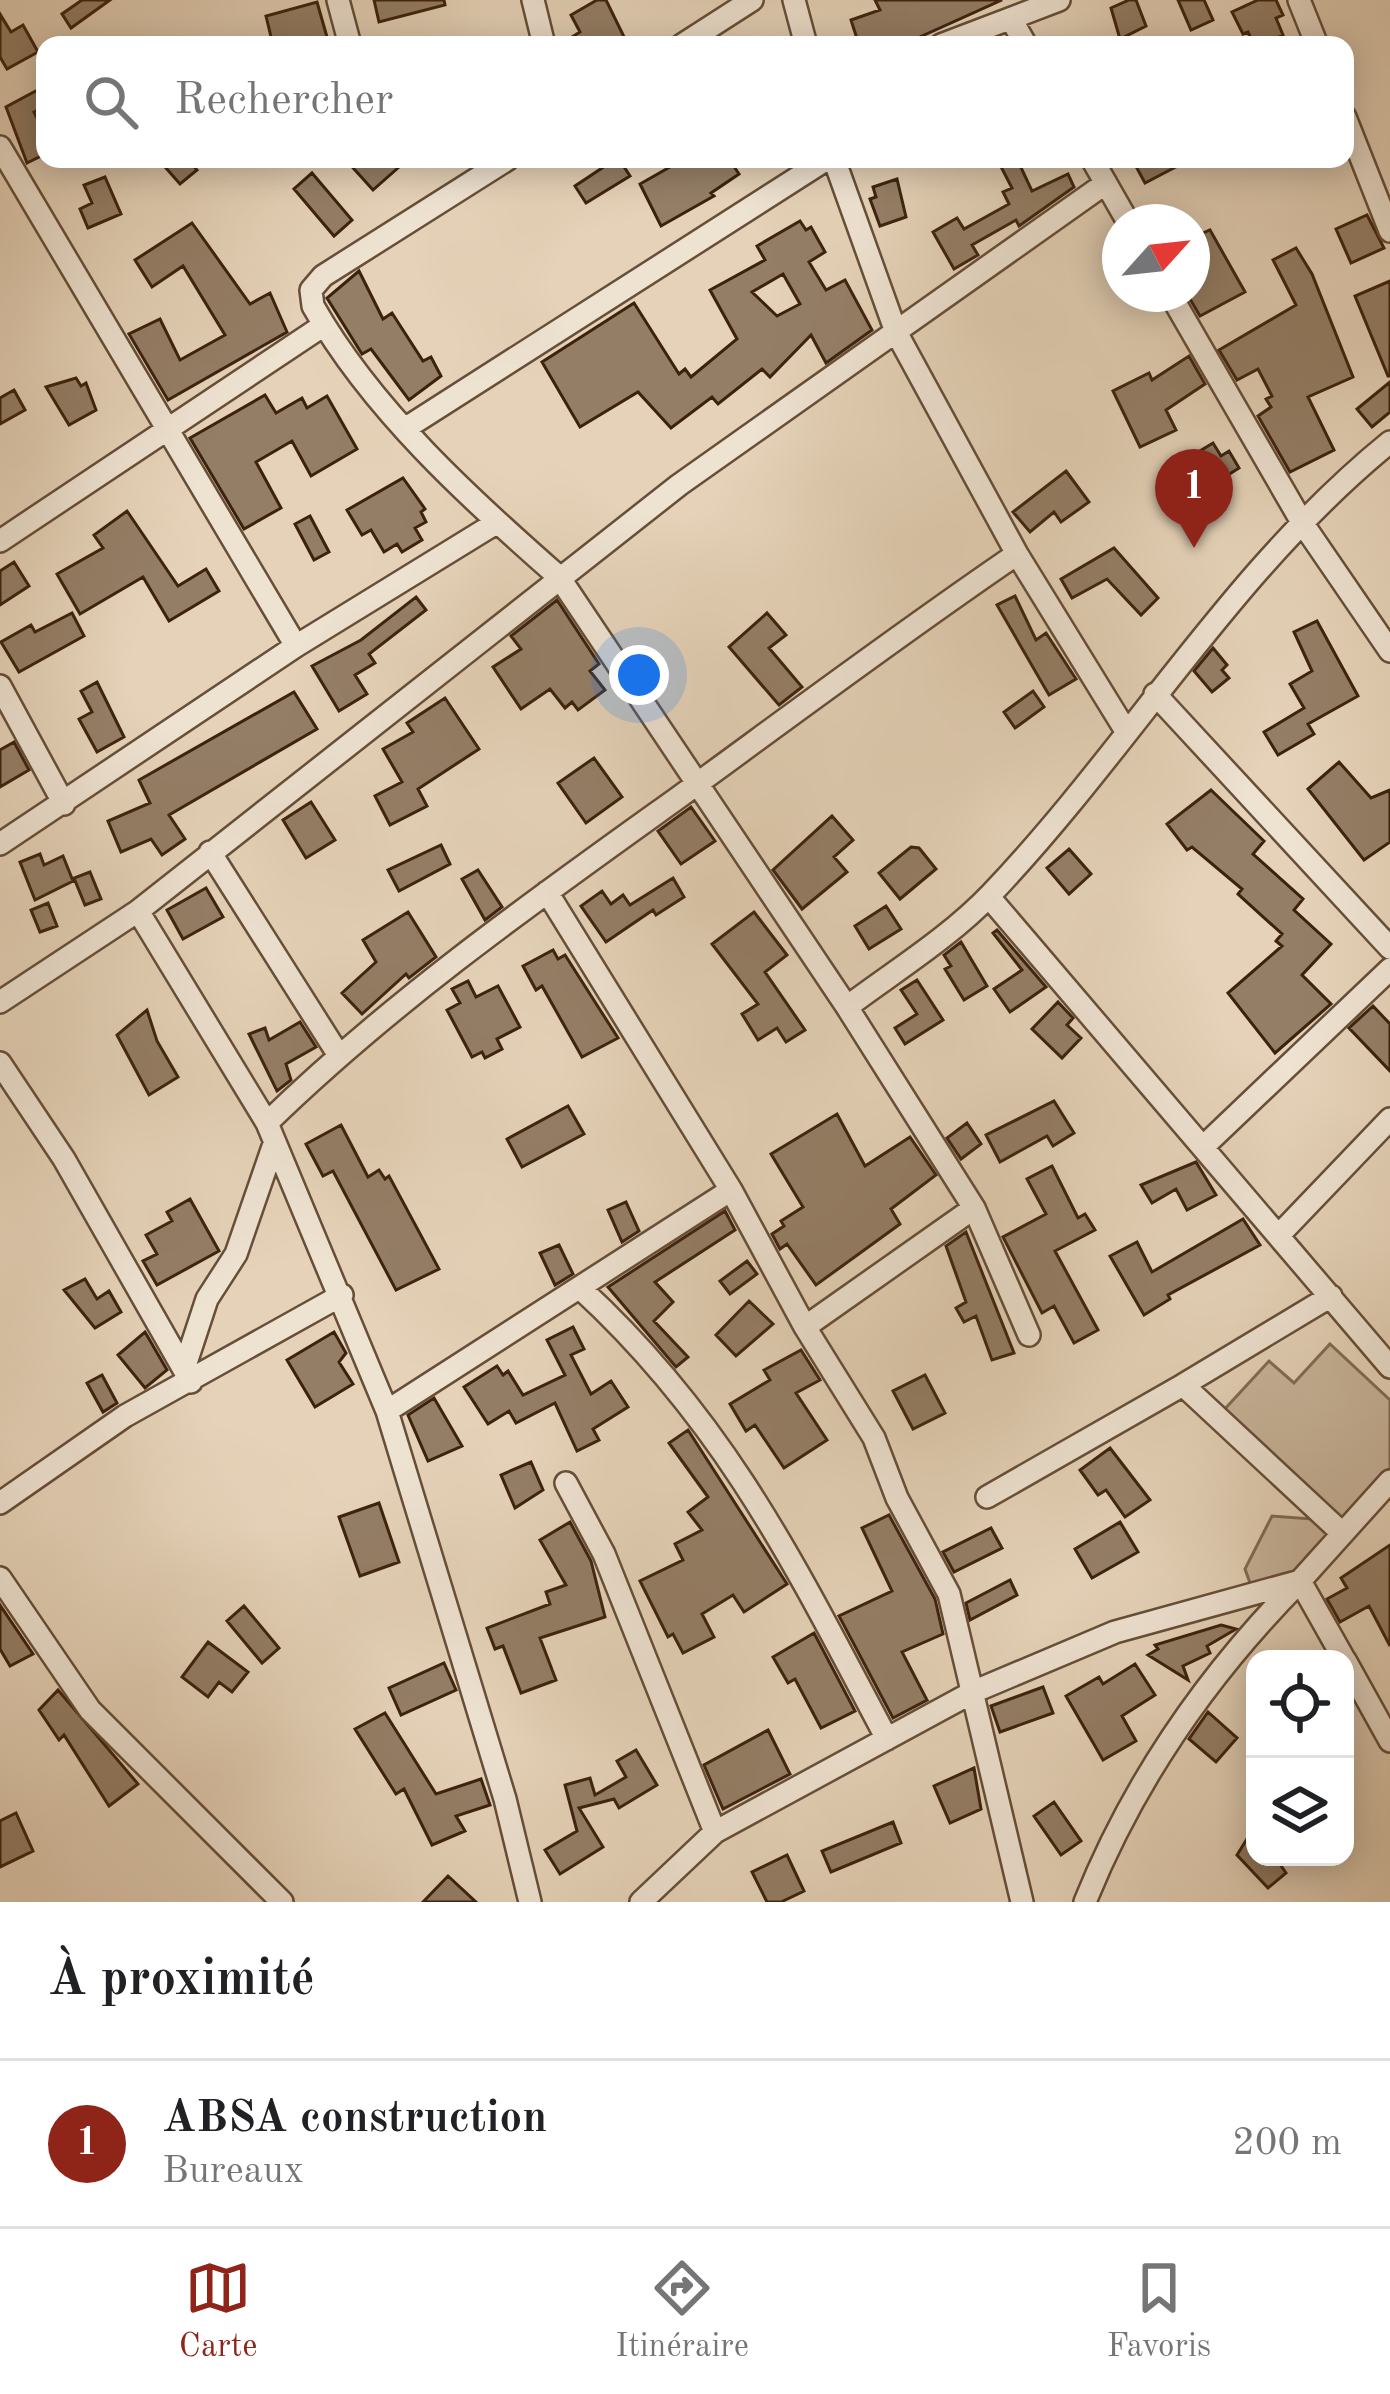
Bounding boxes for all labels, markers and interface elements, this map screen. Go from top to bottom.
search box [36,36,1354,168]
icon: search [78,69,144,135]
text: Rechercher [174,79,393,124]
north arrow [1102,204,1210,312]
pin: 1 [1155,449,1233,548]
your location [609,645,669,705]
map controls [1246,1650,1354,1866]
button: locate [1246,1650,1354,1758]
button: layers [1246,1758,1354,1866]
text: À proximité [48,1955,315,2006]
text: ABSA construction [162,2097,547,2142]
text: 1 [76,2124,98,2163]
text: 200 m [1232,2124,1342,2163]
text: Bureaux [162,2152,304,2191]
tab: Carte [179,2255,258,2368]
tab: Itinéraire [615,2255,749,2368]
tab: Favoris [1107,2255,1211,2368]

